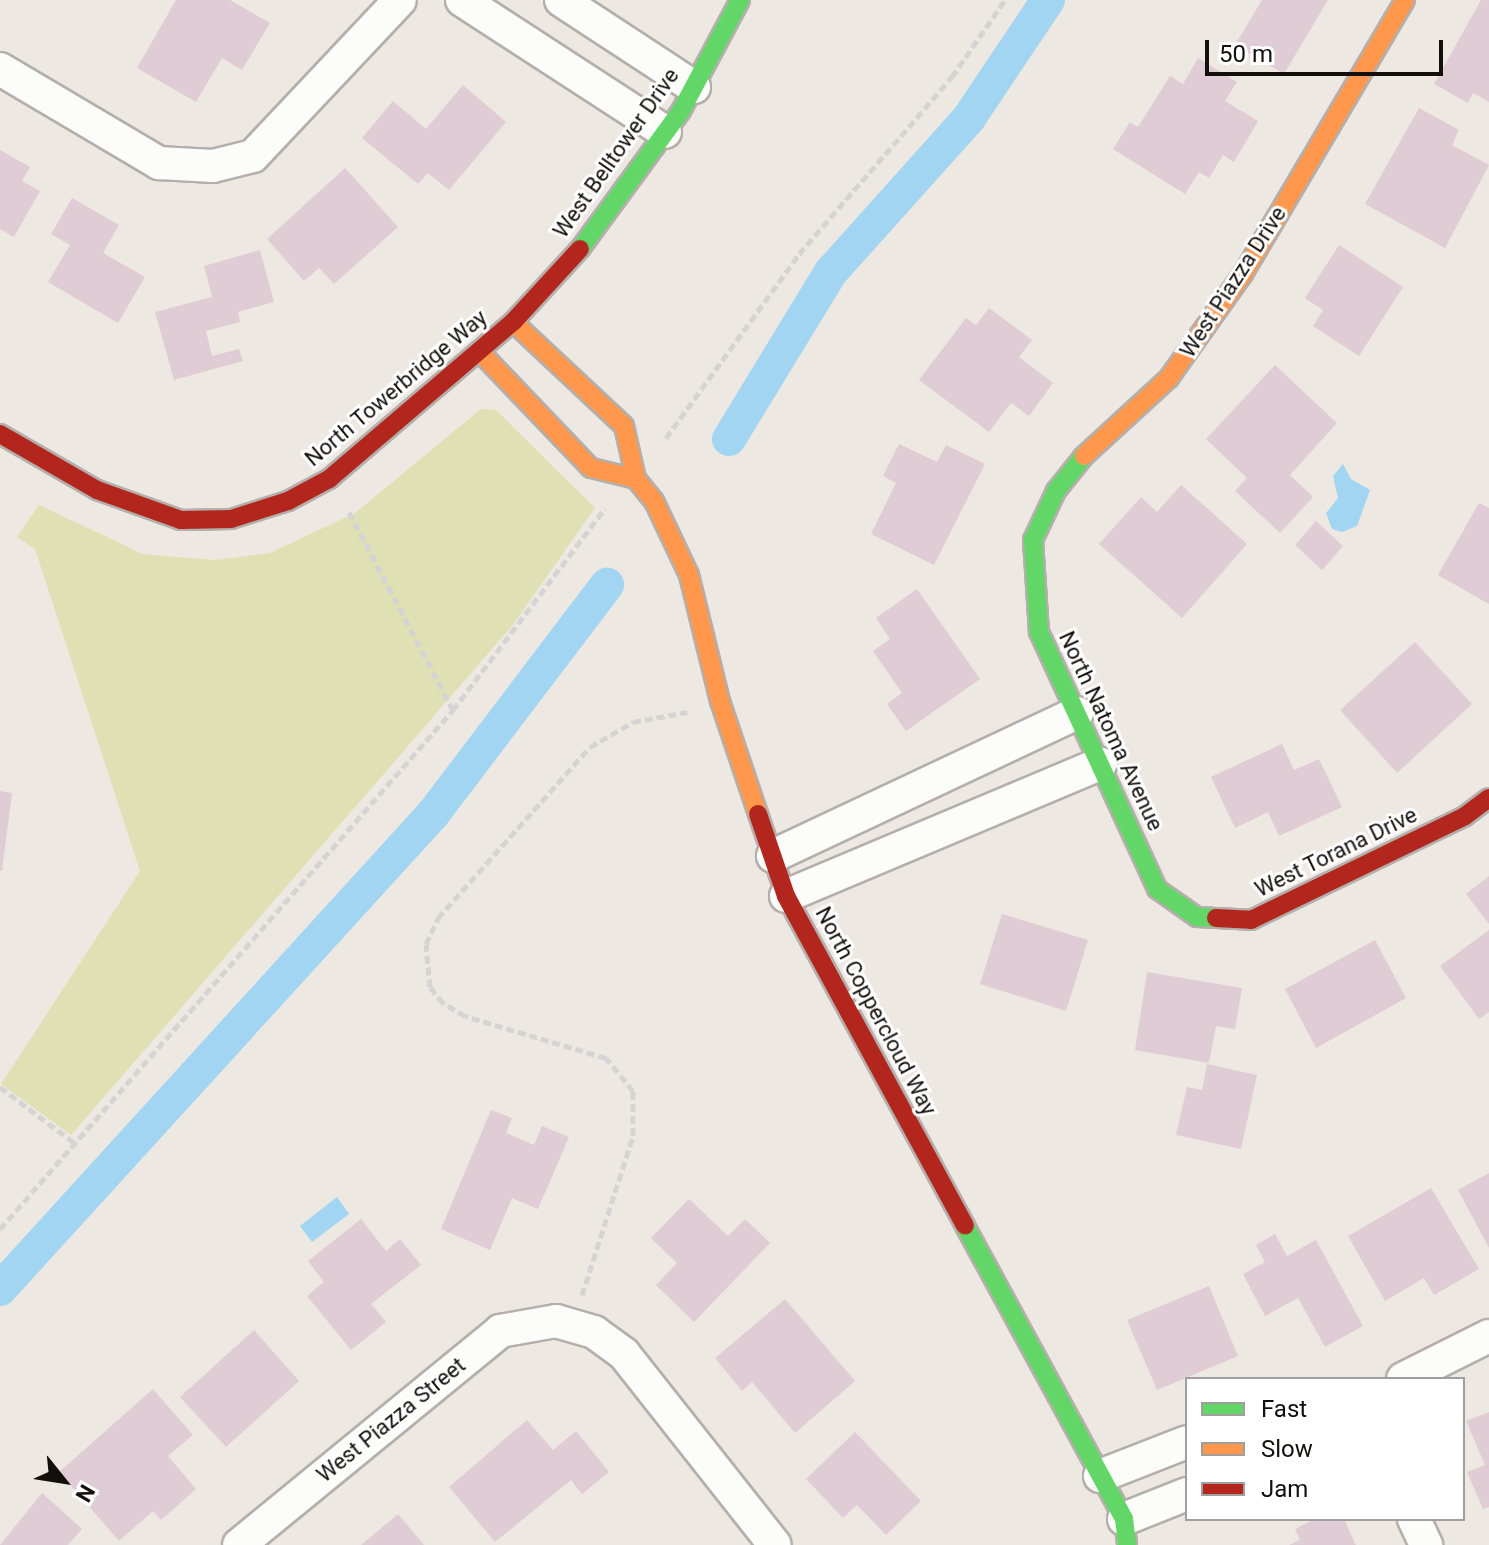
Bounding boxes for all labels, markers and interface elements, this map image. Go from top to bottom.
scale bar [1209,24,1447,74]
text: 50 m [1219,40,1273,68]
street label: West Belltower Drive [548,63,684,243]
street label: West Piazza Drive [1174,202,1292,362]
street label: North Towerbridge Way [300,304,492,472]
street label: North Natoma Avenue [1053,627,1169,835]
street label: West Torana Drive [1250,801,1422,903]
street label: North Coppercloud Way [810,902,942,1120]
street label: West Piazza Street [311,1352,471,1488]
legend [1185,1377,1465,1521]
text: Fast [1261,1395,1307,1423]
text: Slow [1261,1435,1313,1463]
north arrow [24,1441,104,1521]
text: Jam [1261,1475,1308,1503]
text: N [71,1480,100,1506]

